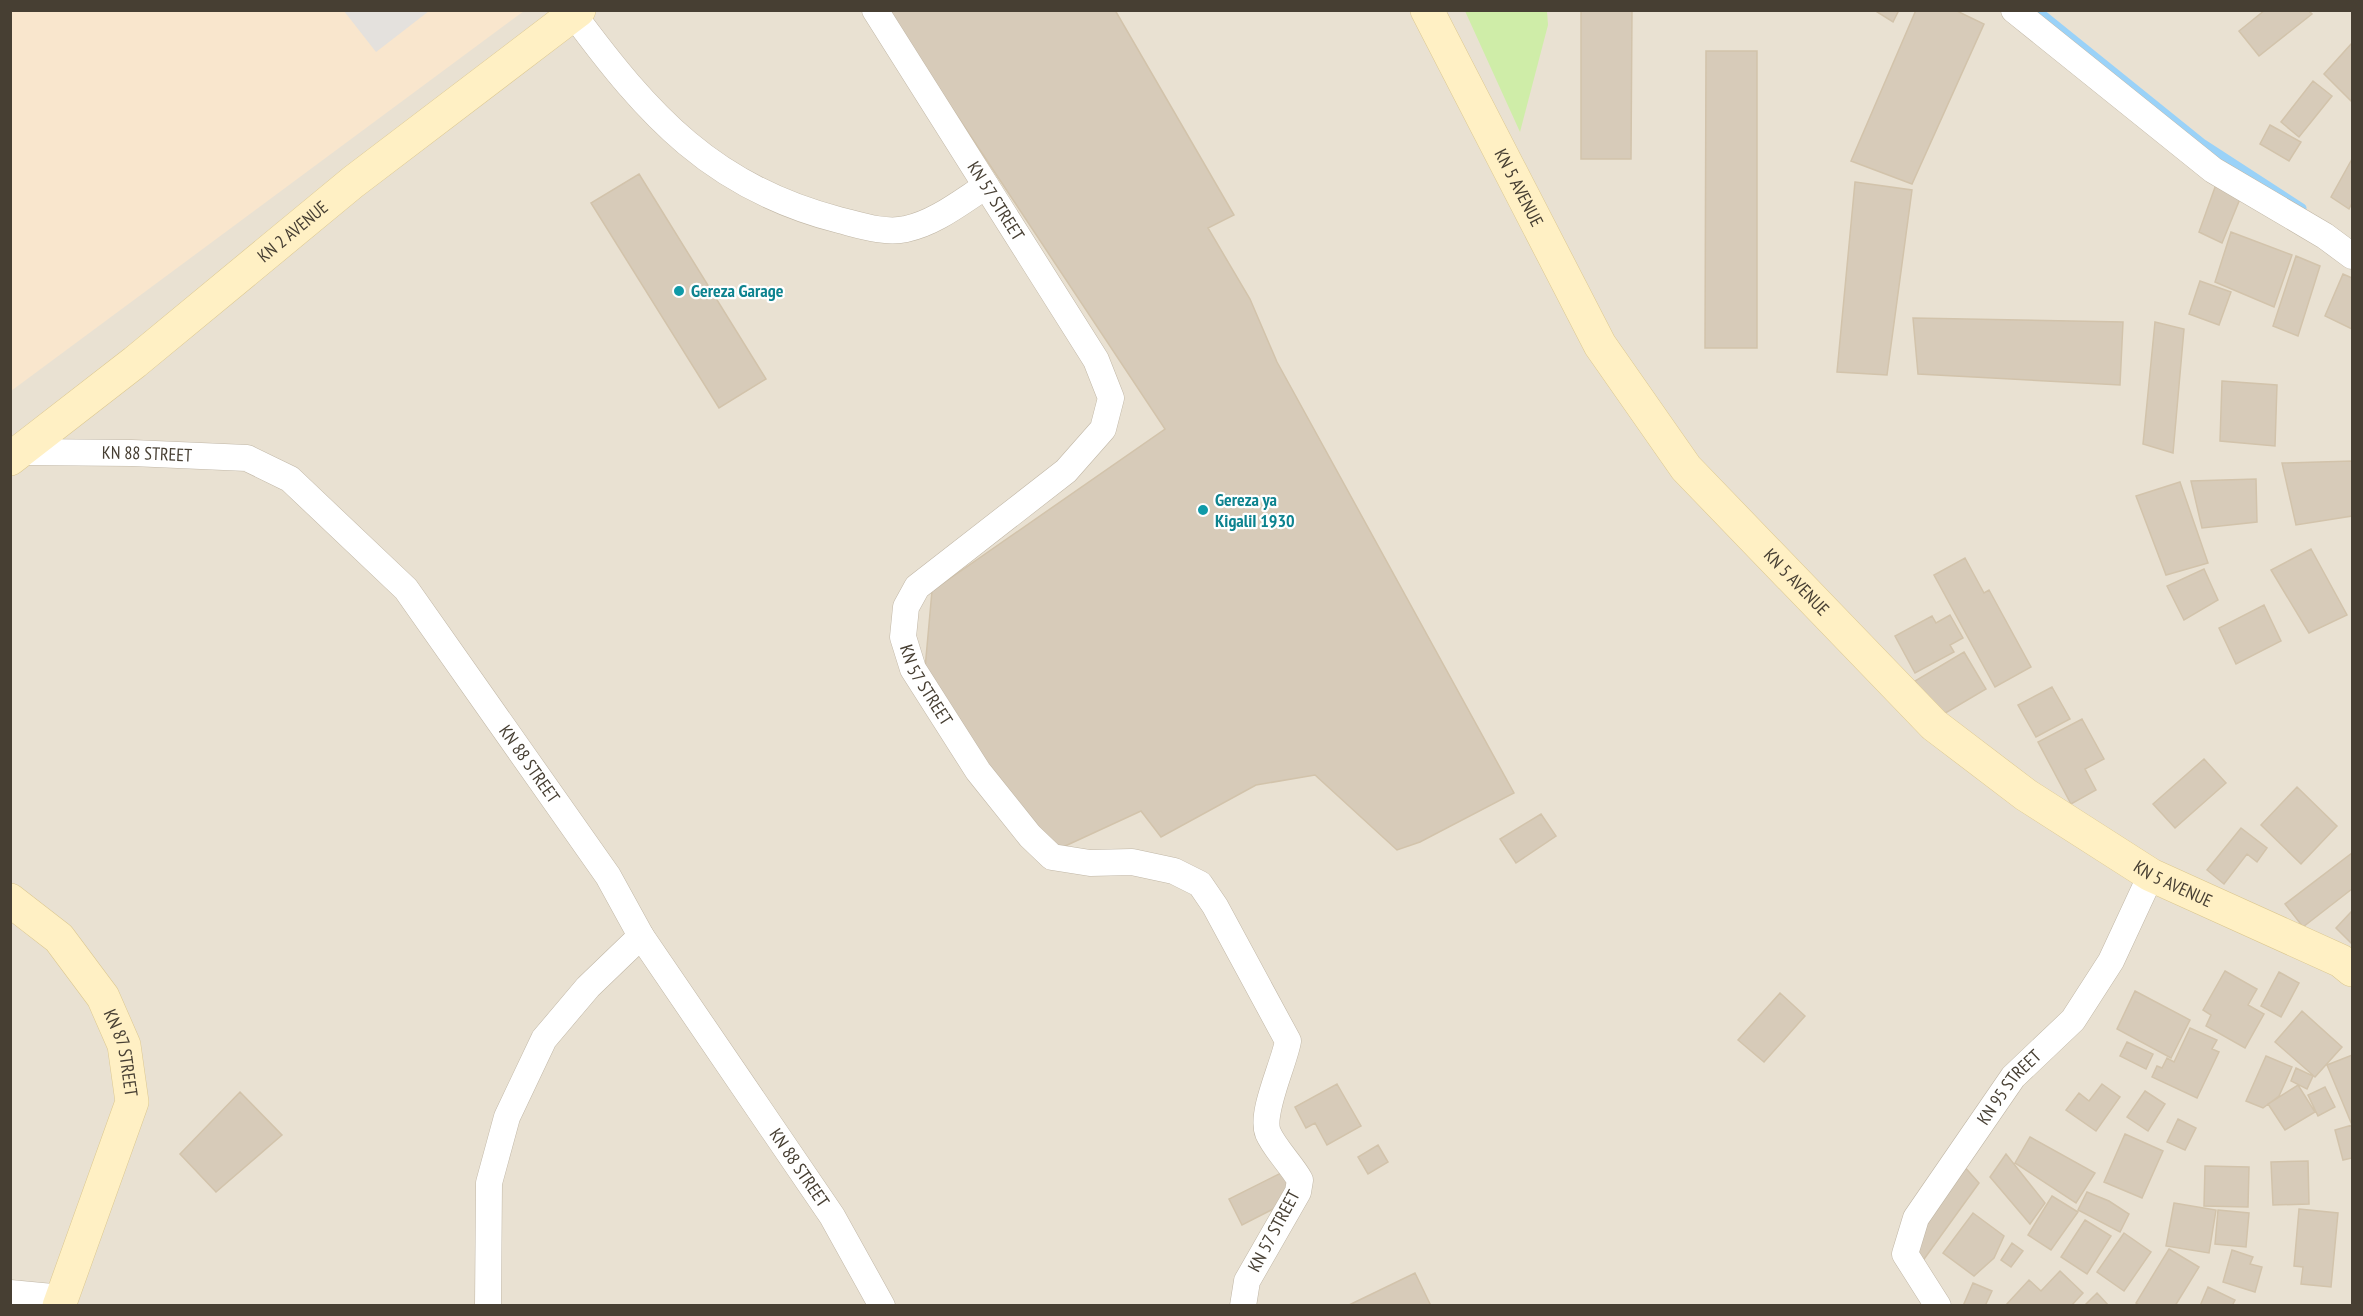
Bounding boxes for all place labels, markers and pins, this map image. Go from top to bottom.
place label: Gereza Garage [691,279,784,302]
marker: Gereza Garage [672,284,686,298]
place label: Gereza ya KigaliI 1930 [1215,488,1295,532]
marker: Gereza ya KigaliI 1930 [1196,503,1210,517]

